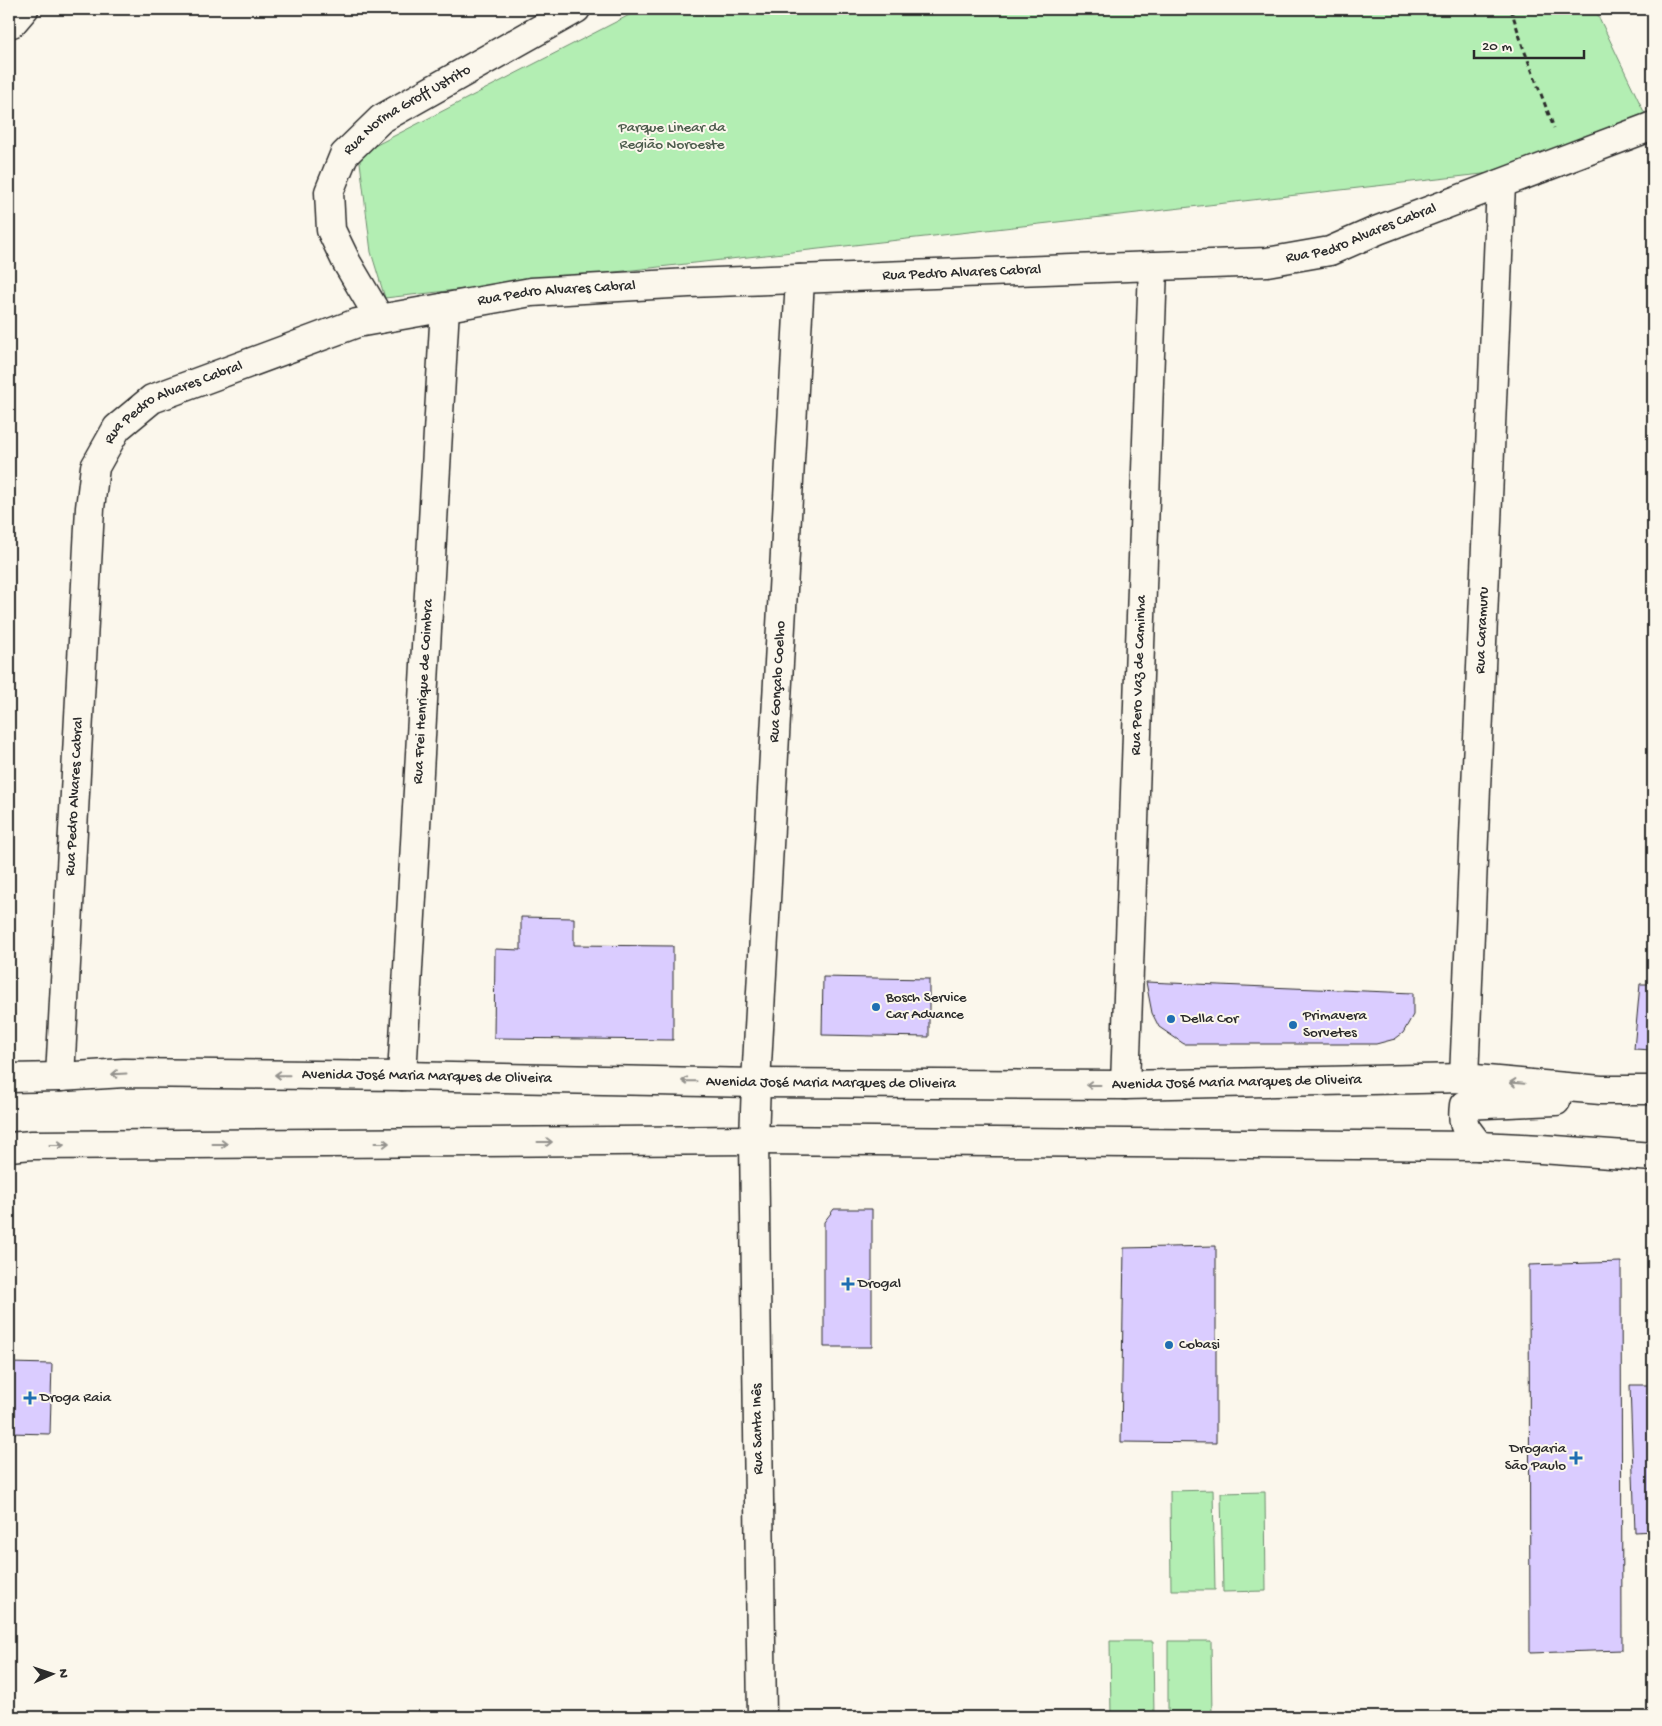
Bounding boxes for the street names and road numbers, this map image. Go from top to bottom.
street label: Rua Norma Groff Ustrito [340,61,474,159]
street label: Rua Pedro Alvares Cabral [1284,200,1439,268]
street label: Rua Pedro Alvares Cabral [882,261,1042,285]
street label: Rua Pedro Alvares Cabral [476,277,636,310]
street label: Rua Pedro Alvares Cabral [101,357,245,448]
street label: Rua Caramuru [1472,587,1493,674]
street label: Rua Pero Vaz de Caminha [1127,594,1151,756]
street label: Rua Frei Henrique de Coimbra [409,598,438,785]
street label: Rua Gonçalo Coelho [766,620,790,743]
street label: Rua Pedro Alvares Cabral [62,717,88,876]
street label: Avenida José Maria Marques de Oliveira [302,1066,553,1088]
street label: Avenida José Maria Marques de Oliveira [1112,1071,1363,1094]
street label: Avenida José Maria Marques de Oliveira [706,1073,957,1093]
street label: Rua Santa Inês [748,1383,768,1475]

